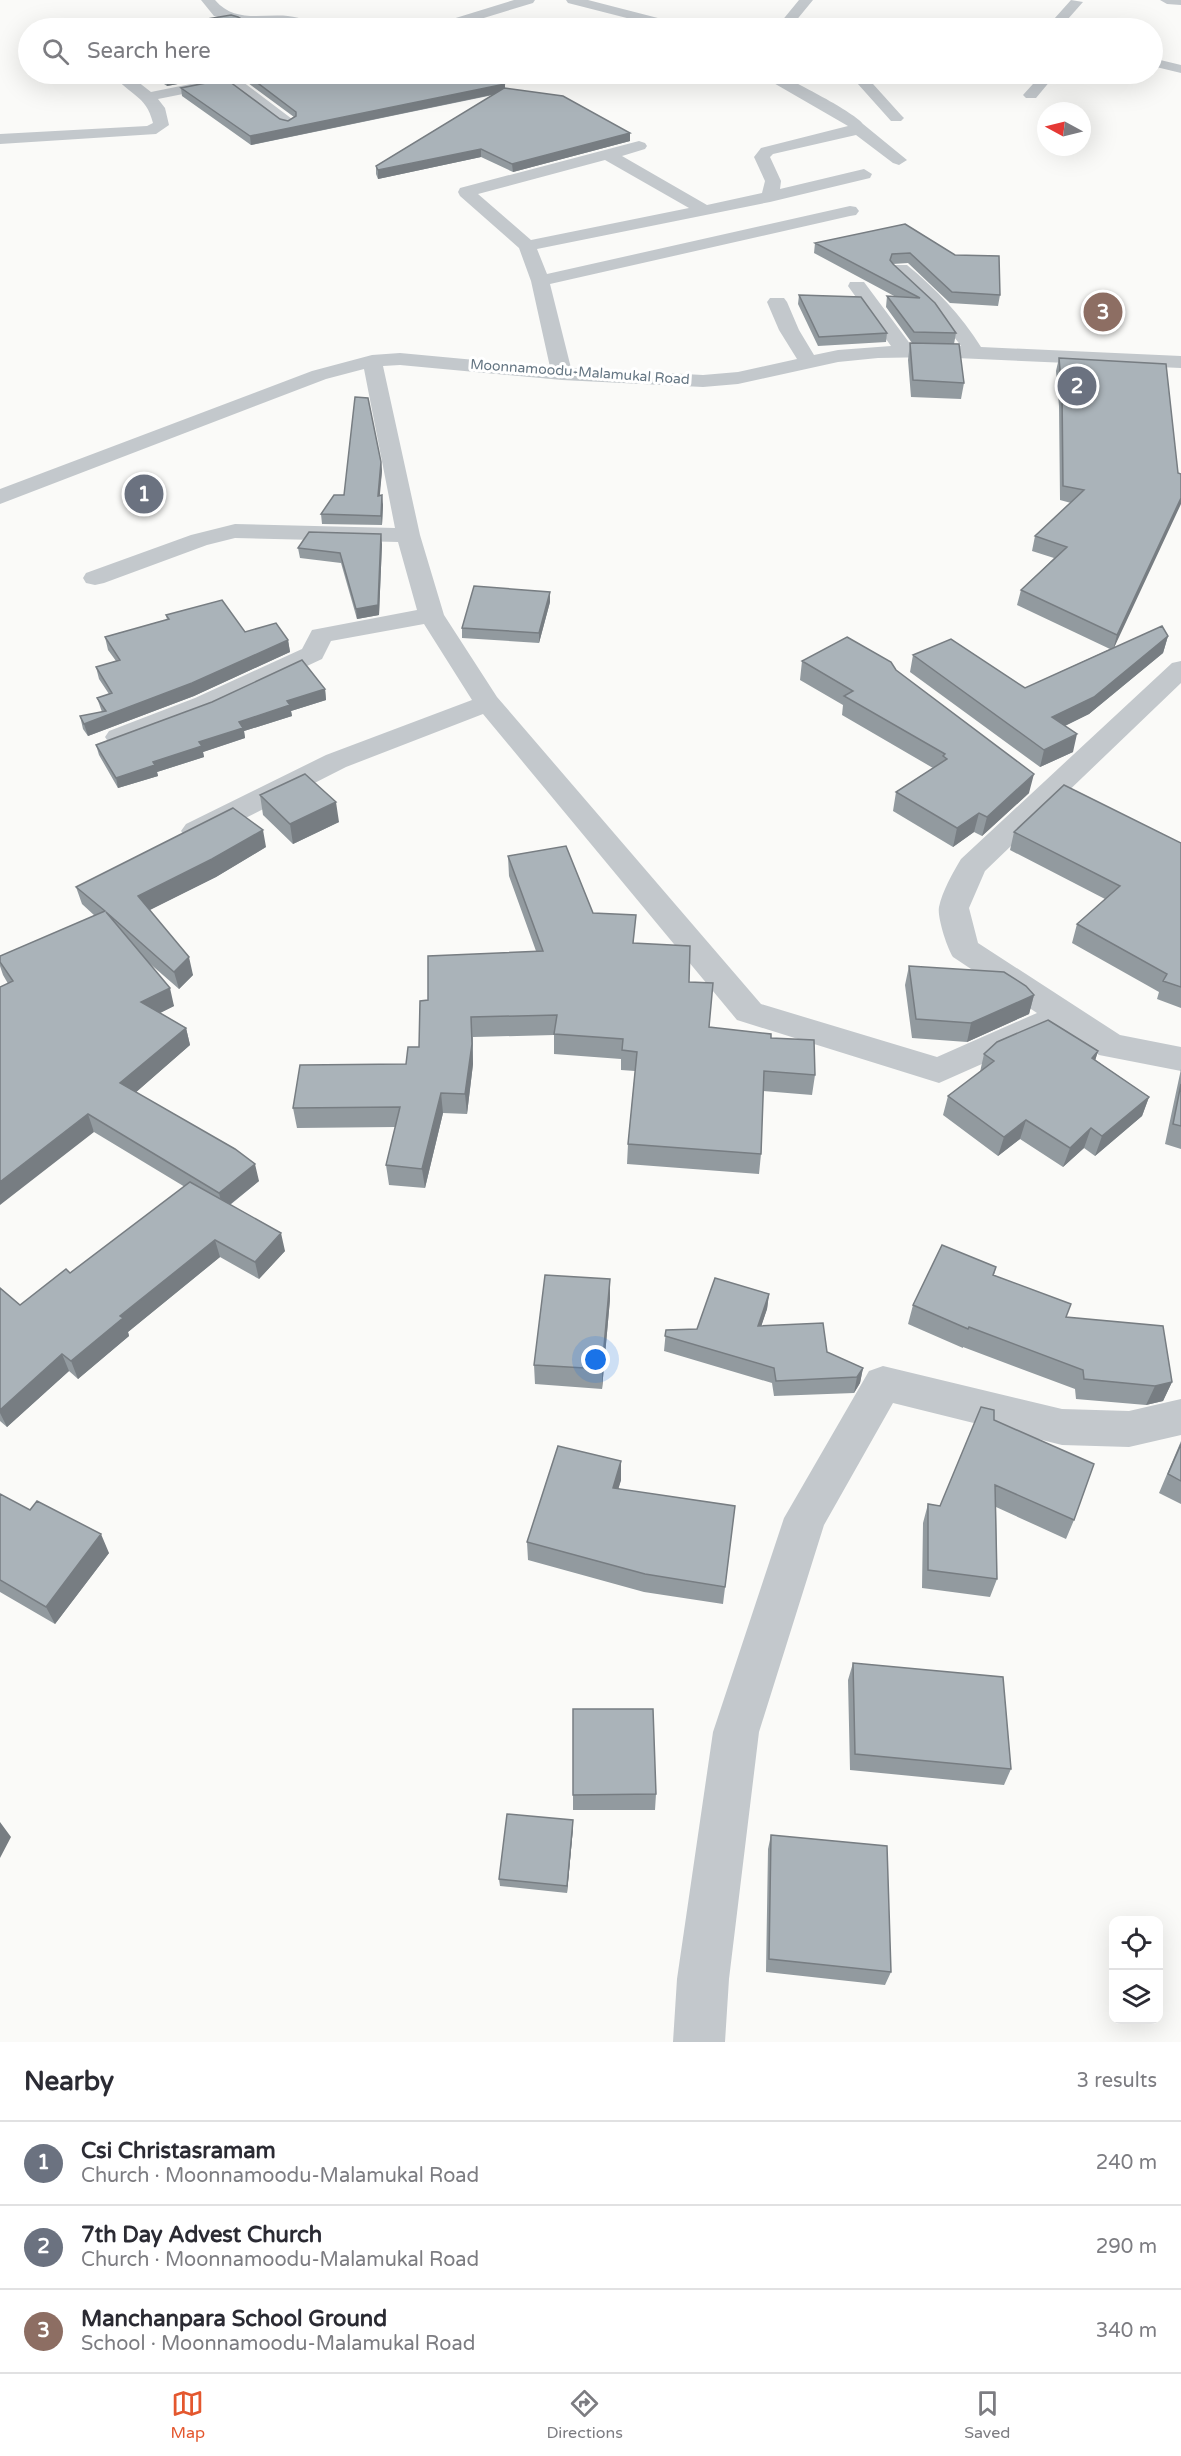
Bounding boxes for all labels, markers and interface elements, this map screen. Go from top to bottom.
search box [18,18,1163,84]
icon: search [39,35,72,68]
text: Search here [87,38,211,64]
north arrow [1037,102,1091,156]
pin: 3 [1084,290,1122,334]
street label: Moonnamoodu-Malamukal Road [470,356,690,388]
pin: 2 [1058,364,1096,408]
pin: 1 [124,472,164,516]
your location [581,1345,610,1374]
map controls [1109,1916,1163,2024]
button: locate [1109,1916,1163,1970]
button: layers [1109,1970,1163,2024]
text: Nearby [24,2066,114,2097]
text: 3 results [1077,2069,1157,2093]
text: Csi Christasramam [81,2138,276,2164]
text: 1 [37,2151,50,2175]
text: 240 m [1096,2151,1157,2175]
text: Church · Moonnamoodu-Malamukal Road [81,2164,479,2188]
text: 7th Day Advest Church [81,2222,322,2248]
text: 2 [37,2235,50,2259]
text: 290 m [1096,2235,1157,2259]
text: Church · Moonnamoodu-Malamukal Road [81,2248,479,2272]
text: Manchanpara School Ground [81,2306,387,2332]
text: 3 [37,2319,50,2343]
text: 340 m [1096,2319,1157,2343]
text: School · Moonnamoodu-Malamukal Road [81,2332,475,2356]
tab: Map [171,2387,205,2443]
tab: Directions [546,2387,623,2443]
tab: Saved [964,2387,1010,2443]

